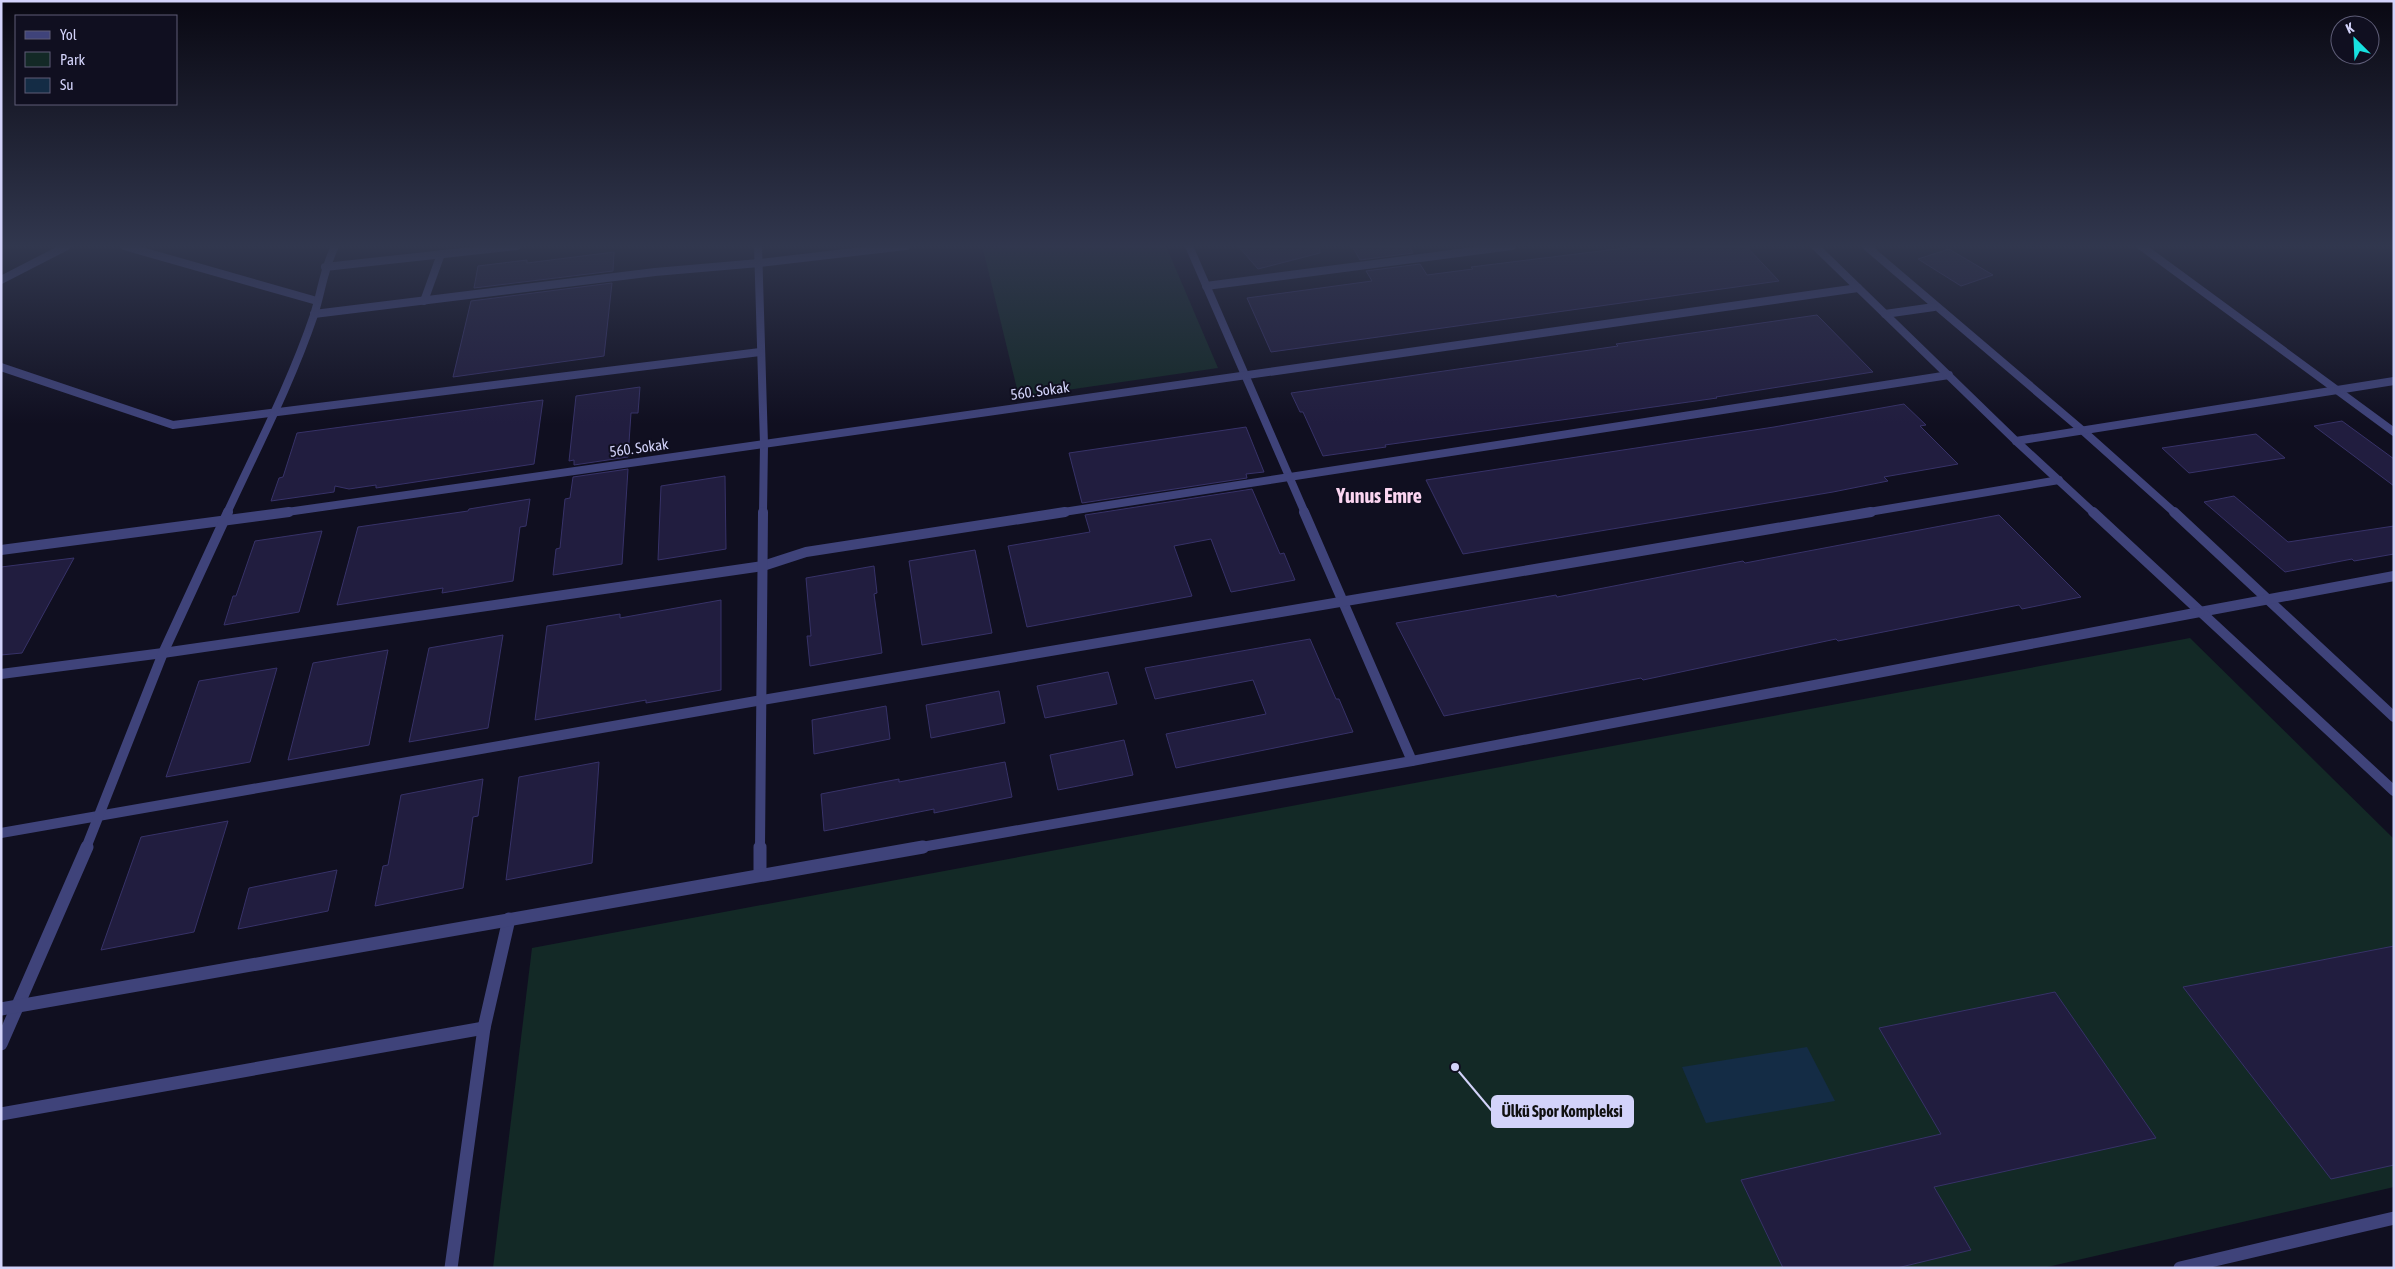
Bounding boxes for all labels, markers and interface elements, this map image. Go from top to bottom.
legend [15,15,178,105]
north arrow [2330,15,2380,65]
text: K [2343,19,2356,37]
text: Yol [60,26,77,43]
text: Park [60,51,85,68]
text: Su [60,76,74,93]
street label: 560. Sokak [1009,378,1071,403]
street label: 560. Sokak [608,435,670,460]
district label: Yunus Emre [1335,484,1422,507]
callout: Ülkü Spor Kompleksi [1492,1096,1633,1127]
text: Ülkü Spor Kompleksi [1501,1102,1623,1120]

